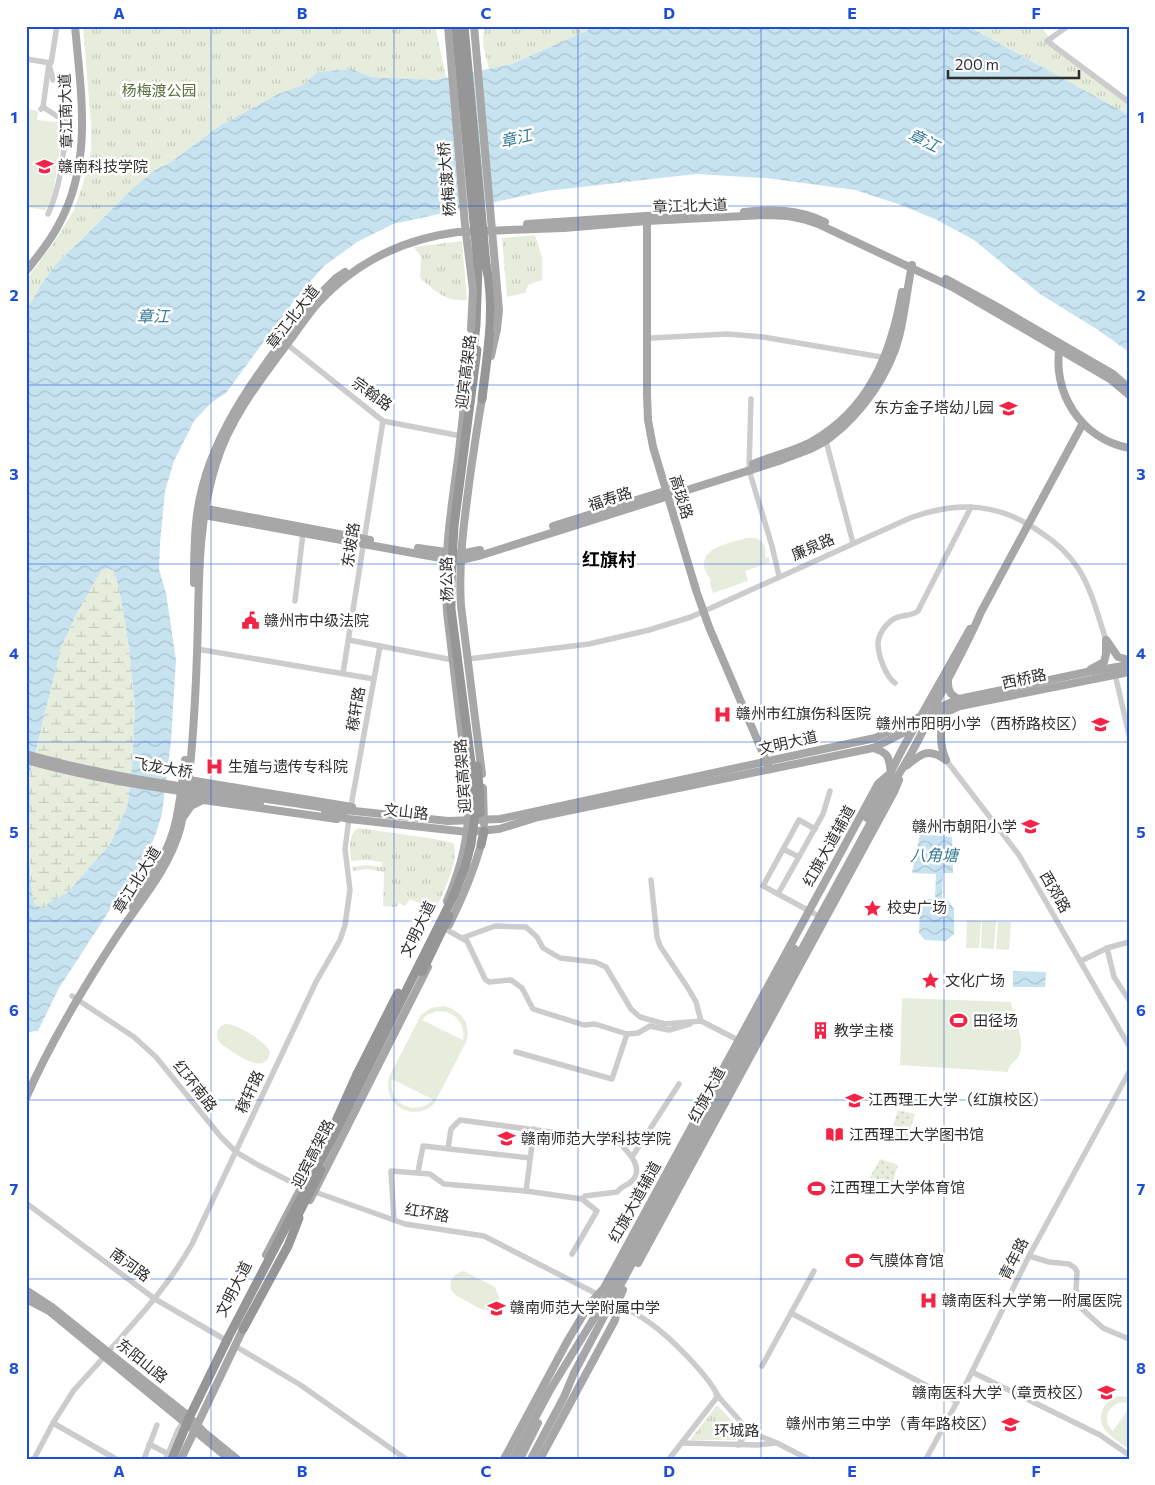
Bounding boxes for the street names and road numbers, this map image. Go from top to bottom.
street label: 章江南大道 [55,73,75,149]
street label: 杨梅渡大桥 [434,141,458,217]
street label: 章江北大道 [652,195,728,215]
street label: 章江北大道 [262,281,322,351]
street label: 迎宾高架路 [452,334,479,410]
street label: 宗翰路 [349,373,396,414]
street label: 高琰路 [667,473,697,521]
street label: 福寿路 [586,483,634,514]
street label: 东坡路 [338,521,362,568]
street label: 廉泉路 [788,529,837,563]
street label: 杨公路 [437,556,455,602]
street label: 西桥路 [1000,665,1048,692]
street label: 稼轩路 [342,685,368,733]
street label: 文明大道 [757,727,819,758]
street label: 迎宾高架路 [450,738,474,814]
street label: 飞龙大桥 [132,753,194,781]
street label: 文山路 [383,800,429,822]
street label: 红旗大道辅道 [798,802,858,889]
street label: 章江北大道 [109,843,164,916]
street label: 西郊路 [1037,868,1075,915]
street label: 文明大道 [396,898,438,959]
street label: 红环南路 [170,1056,221,1115]
street label: 红旗大道 [684,1064,728,1125]
street label: 稼轩路 [231,1067,267,1116]
street label: 迎宾高架路 [287,1116,337,1191]
street label: 红旗大道辅道 [604,1158,664,1245]
street label: 红环路 [403,1199,451,1225]
street label: 青年路 [995,1234,1031,1283]
street label: 南河路 [107,1244,154,1285]
street label: 文明大道 [211,1258,255,1319]
street label: 东阳山路 [114,1334,172,1386]
street label: 环城路 [714,1421,760,1439]

